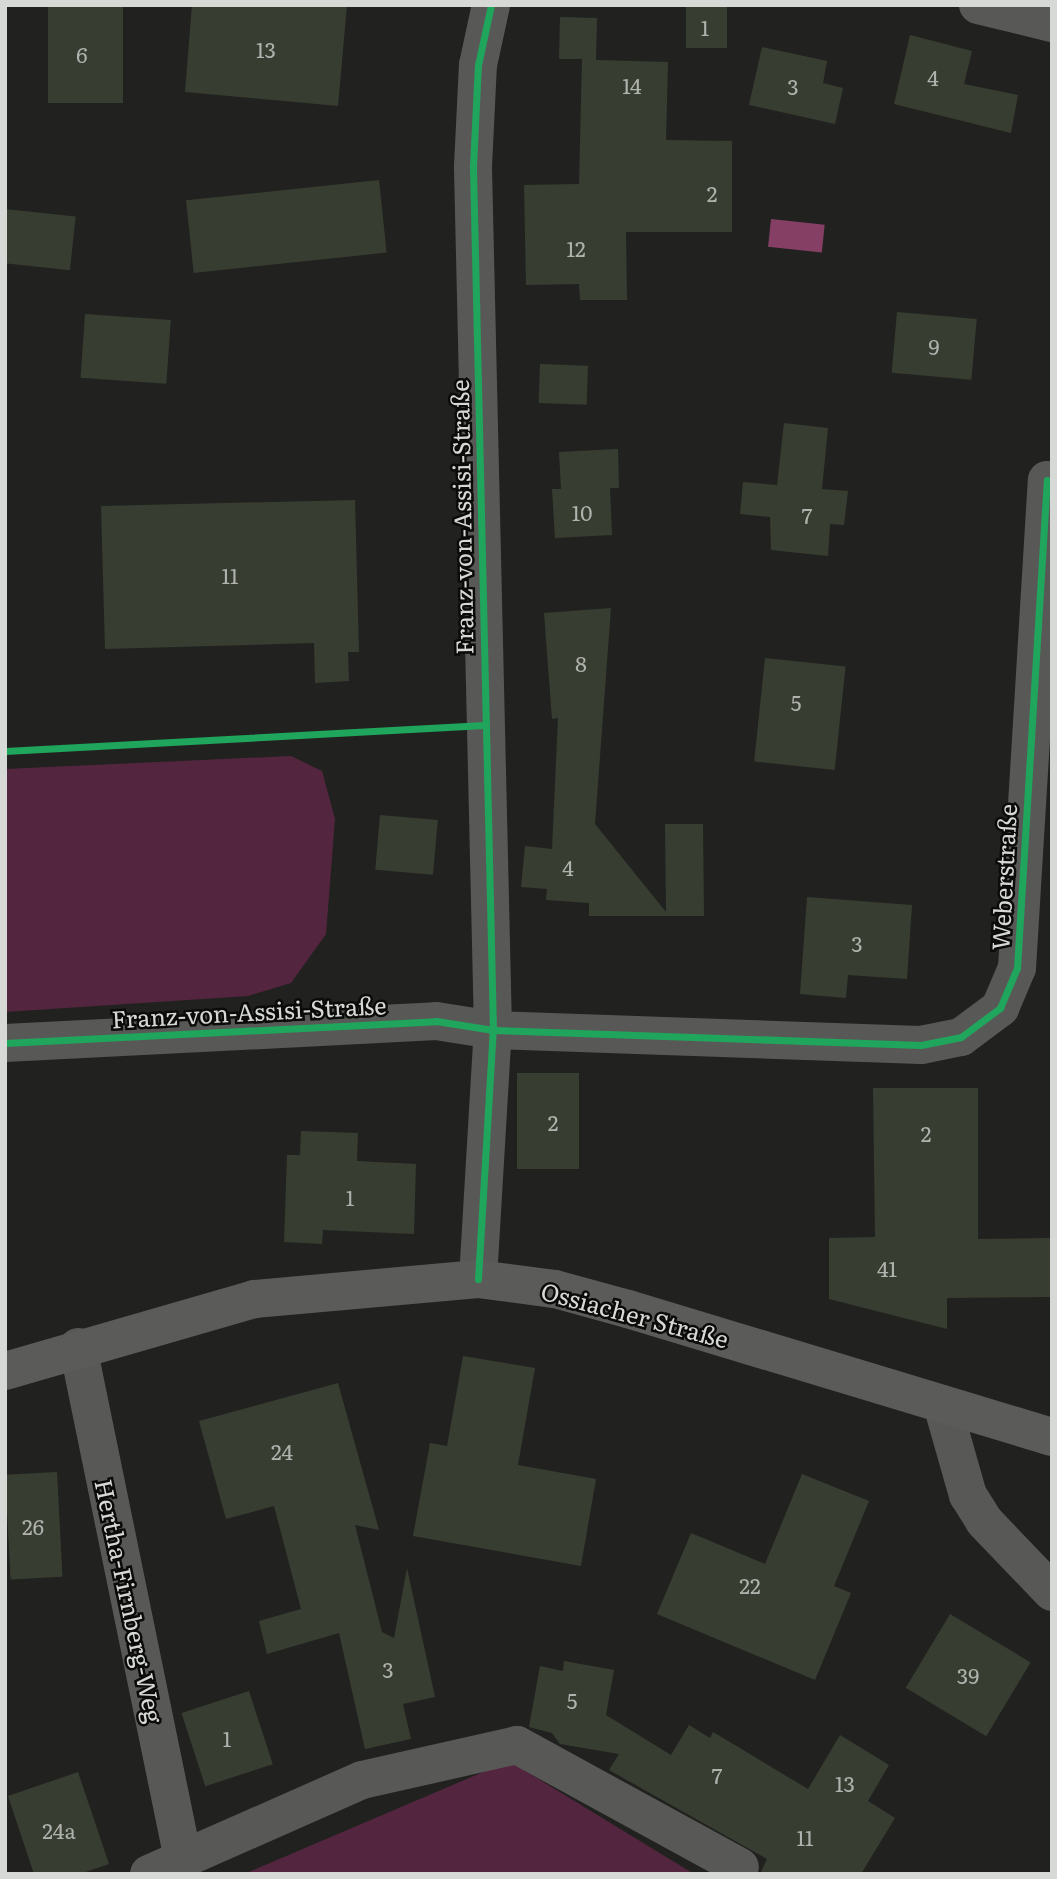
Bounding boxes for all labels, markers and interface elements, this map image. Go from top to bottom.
house number: 1 [701,14,709,40]
house number: 13 [256,36,276,62]
house number: 6 [76,41,88,67]
house number: 4 [927,64,939,90]
house number: 14 [622,72,642,98]
house number: 3 [787,73,799,99]
house number: 2 [707,180,717,206]
house number: 12 [566,235,586,261]
house number: 9 [929,333,939,359]
street label: Franz-von-Assisi-Straße [444,379,478,655]
house number: 10 [572,499,592,525]
house number: 7 [802,502,812,528]
house number: 11 [221,562,239,588]
house number: 8 [575,650,587,676]
house number: 5 [791,689,801,715]
street label: Weberstraße [985,803,1021,951]
house number: 4 [562,854,574,880]
house number: 3 [851,930,863,956]
street label: Franz-von-Assisi-Straße [111,989,387,1033]
house number: 2 [548,1109,558,1135]
house number: 2 [921,1120,931,1146]
house number: 1 [346,1184,354,1210]
house number: 41 [877,1255,897,1281]
street label: Ossiacher Straße [538,1275,732,1353]
house number: 24 [271,1438,293,1464]
street label: Hertha-Firnberg-Weg [90,1476,170,1726]
house number: 26 [22,1513,44,1539]
house number: 22 [739,1572,761,1598]
house number: 3 [382,1656,394,1682]
house number: 39 [957,1662,979,1688]
house number: 5 [567,1687,577,1713]
house number: 1 [223,1725,231,1751]
house number: 7 [712,1762,722,1788]
house number: 13 [835,1770,855,1796]
house number: 24a [42,1817,76,1843]
house number: 11 [796,1824,814,1850]

